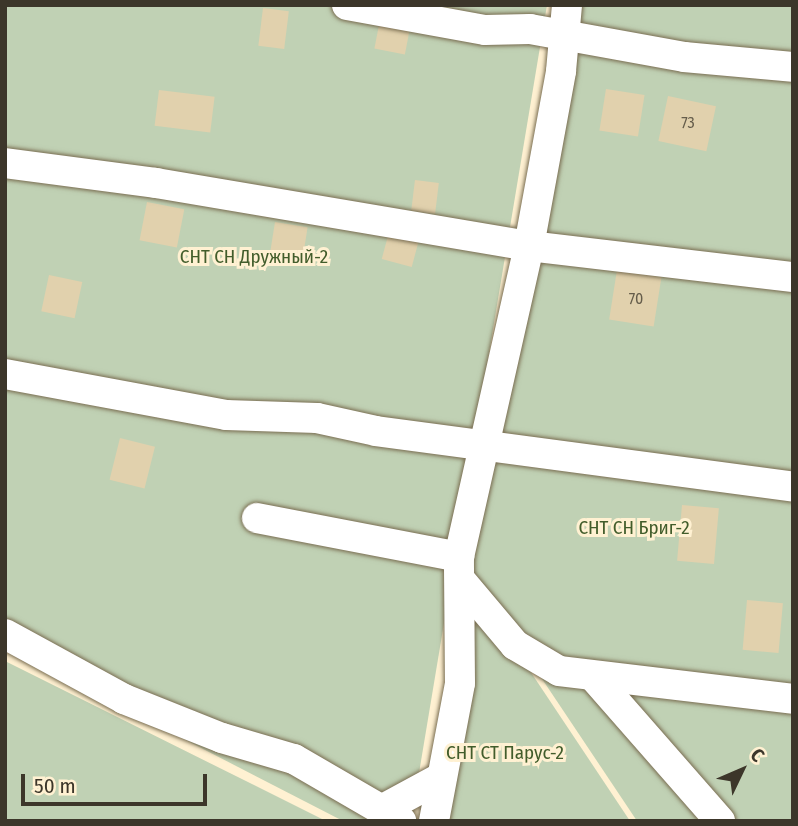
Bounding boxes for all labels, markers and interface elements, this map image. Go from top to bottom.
house number: 73 [681,113,695,133]
park label: СНТ СН Дружный-2 [180,246,328,268]
house number: 70 [629,289,643,309]
park label: СНТ СН Бриг-2 [578,517,690,539]
north arrow [707,735,777,805]
park label: СНТ СТ Парус-2 [446,742,564,764]
text: С [746,743,769,767]
scale bar [24,760,210,804]
text: 50 m [34,773,76,799]

